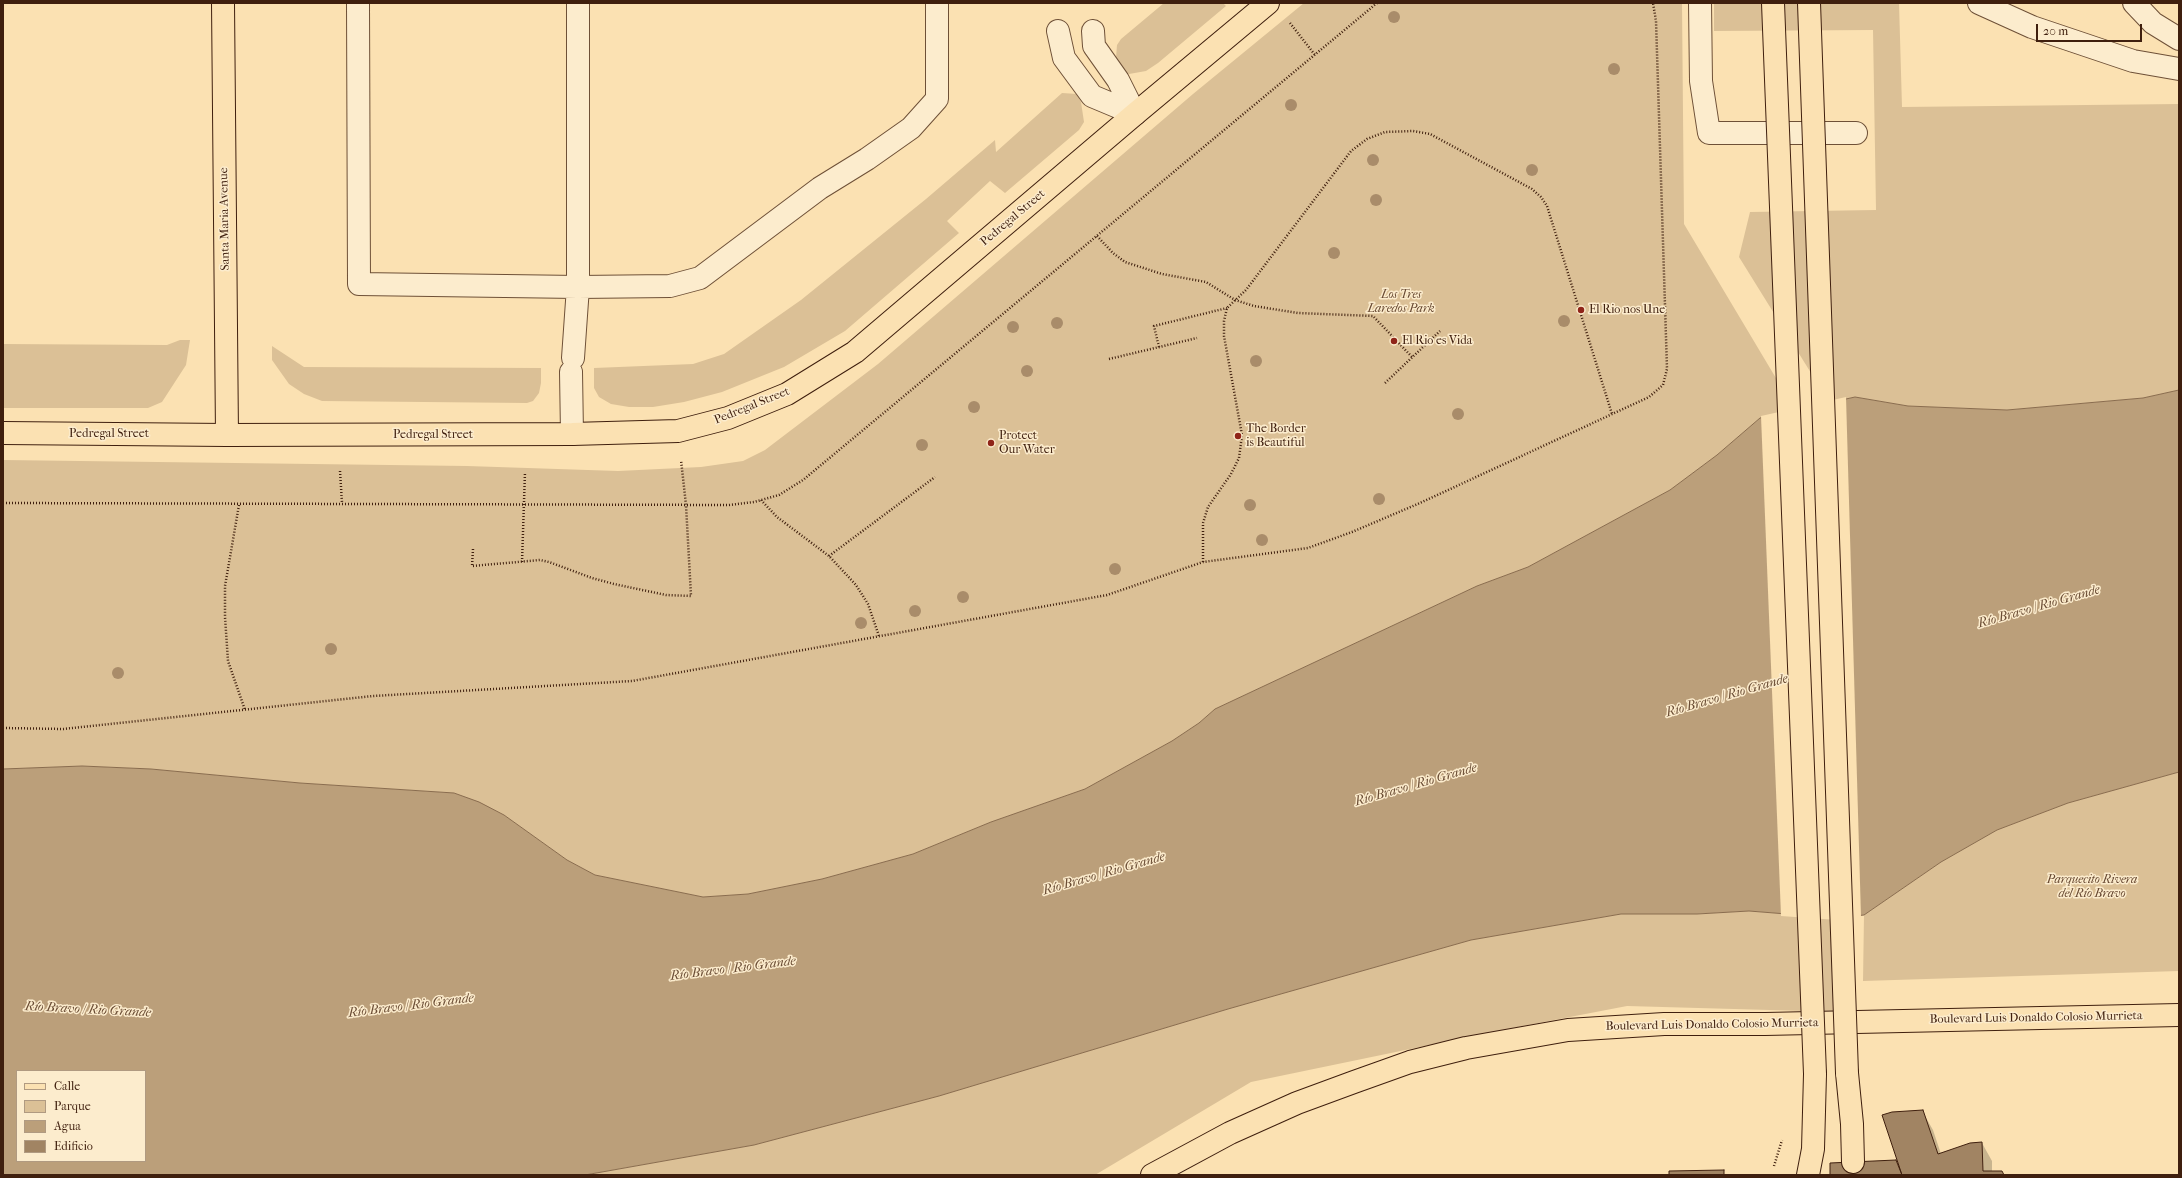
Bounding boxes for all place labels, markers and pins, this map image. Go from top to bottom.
place label: El Rio nos Une [1589,303,1665,317]
marker: El Rio nos Une [1576,305,1586,315]
place label: El Rio es Vida [1402,334,1472,348]
marker: El Rio es Vida [1389,336,1399,346]
place label: The Border is Beautiful [1246,422,1306,450]
place label: Protect Our Water [999,429,1055,457]
marker: The Border is Beautiful [1233,431,1243,441]
marker: Protect Our Water [986,438,996,448]

